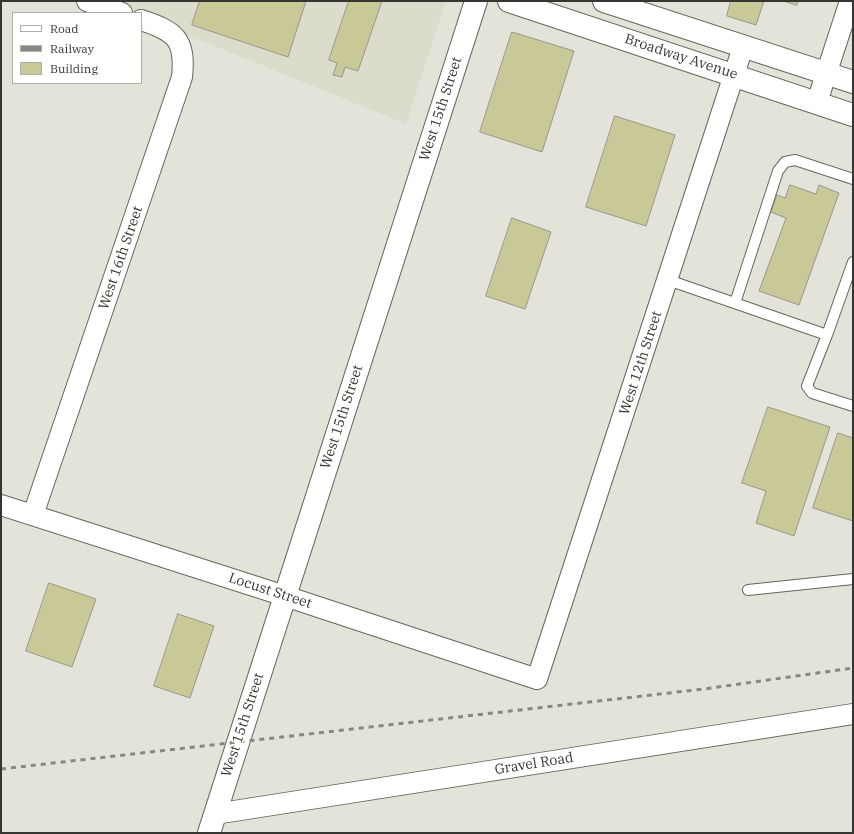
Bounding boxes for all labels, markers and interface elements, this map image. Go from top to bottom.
legend [12,12,142,84]
text: Road [50,21,79,36]
street label: Broadway Avenue [622,31,740,83]
text: Railway [50,41,94,56]
street label: West 15th Street [416,55,466,163]
text: Building [50,61,98,76]
street label: West 16th Street [95,204,147,312]
street label: West 12th Street [616,309,666,417]
street label: West 15th Street [317,363,367,471]
street label: Locust Street [226,570,314,612]
street label: West 15th Street [218,671,268,779]
street label: Gravel Road [493,749,575,779]

